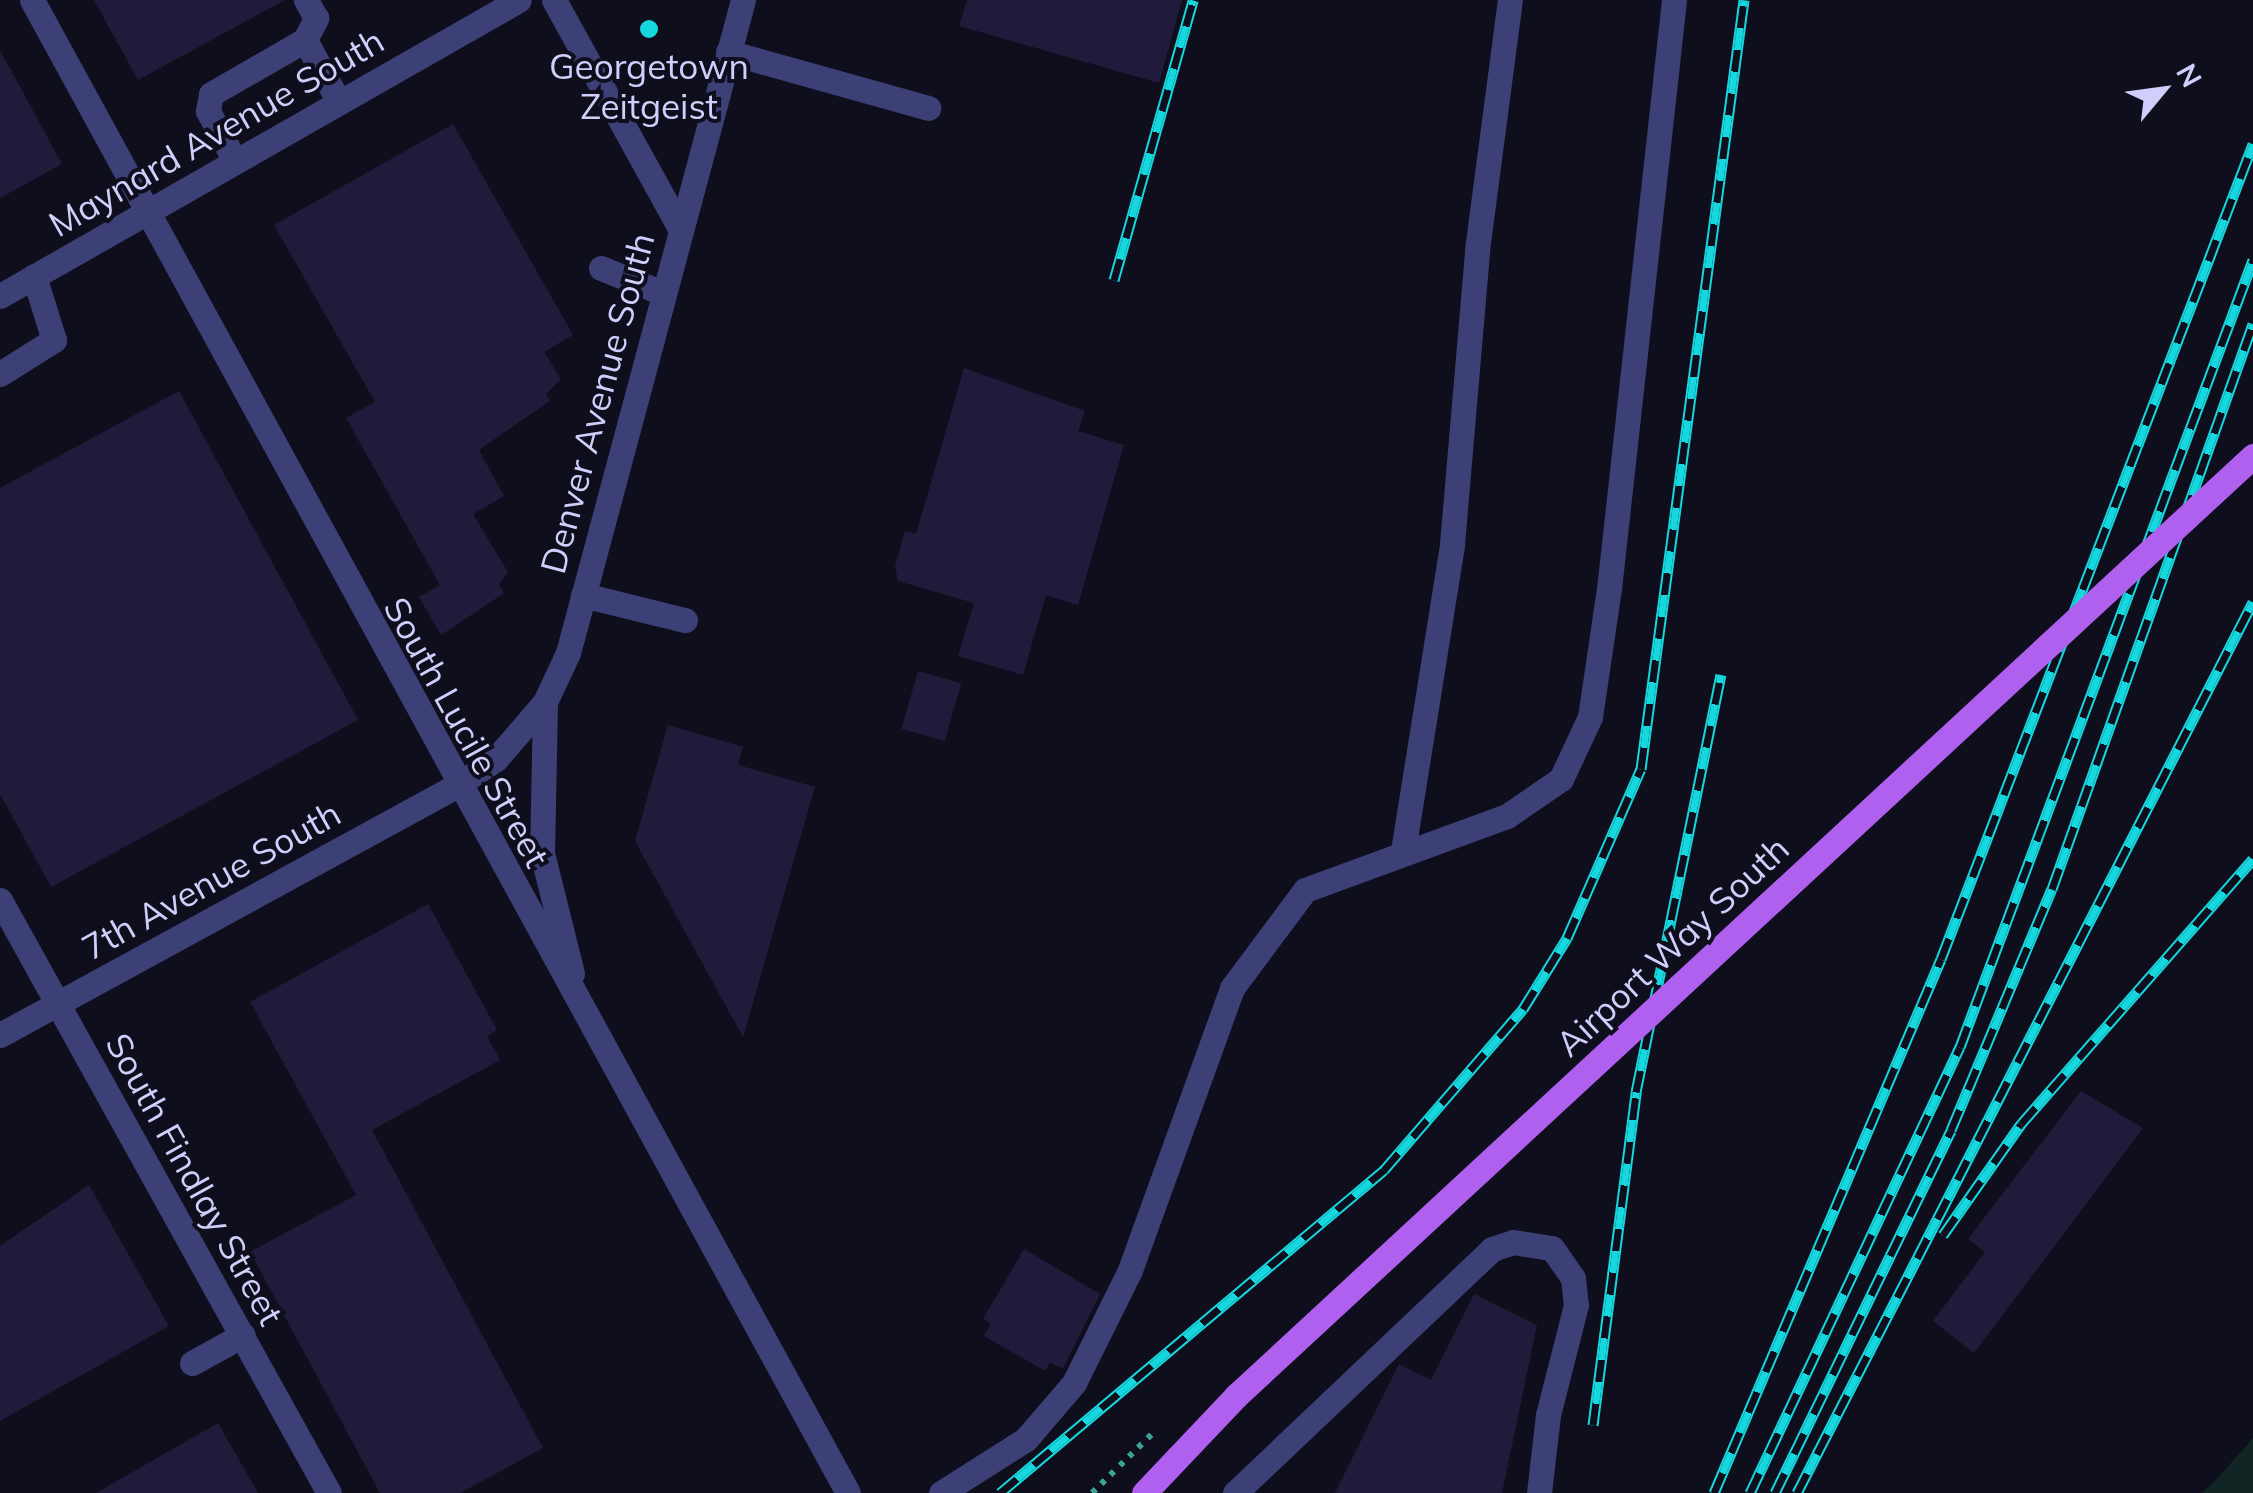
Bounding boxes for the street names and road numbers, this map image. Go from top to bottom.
street label: Maynard Avenue South [41,19,391,245]
street label: Denver Avenue South [531,228,663,578]
street label: South Lucile Street [375,590,559,874]
street label: 7th Avenue South [75,792,347,968]
street label: Airport Way South [1547,827,1797,1065]
street label: South Findlay Street [97,1026,293,1332]

